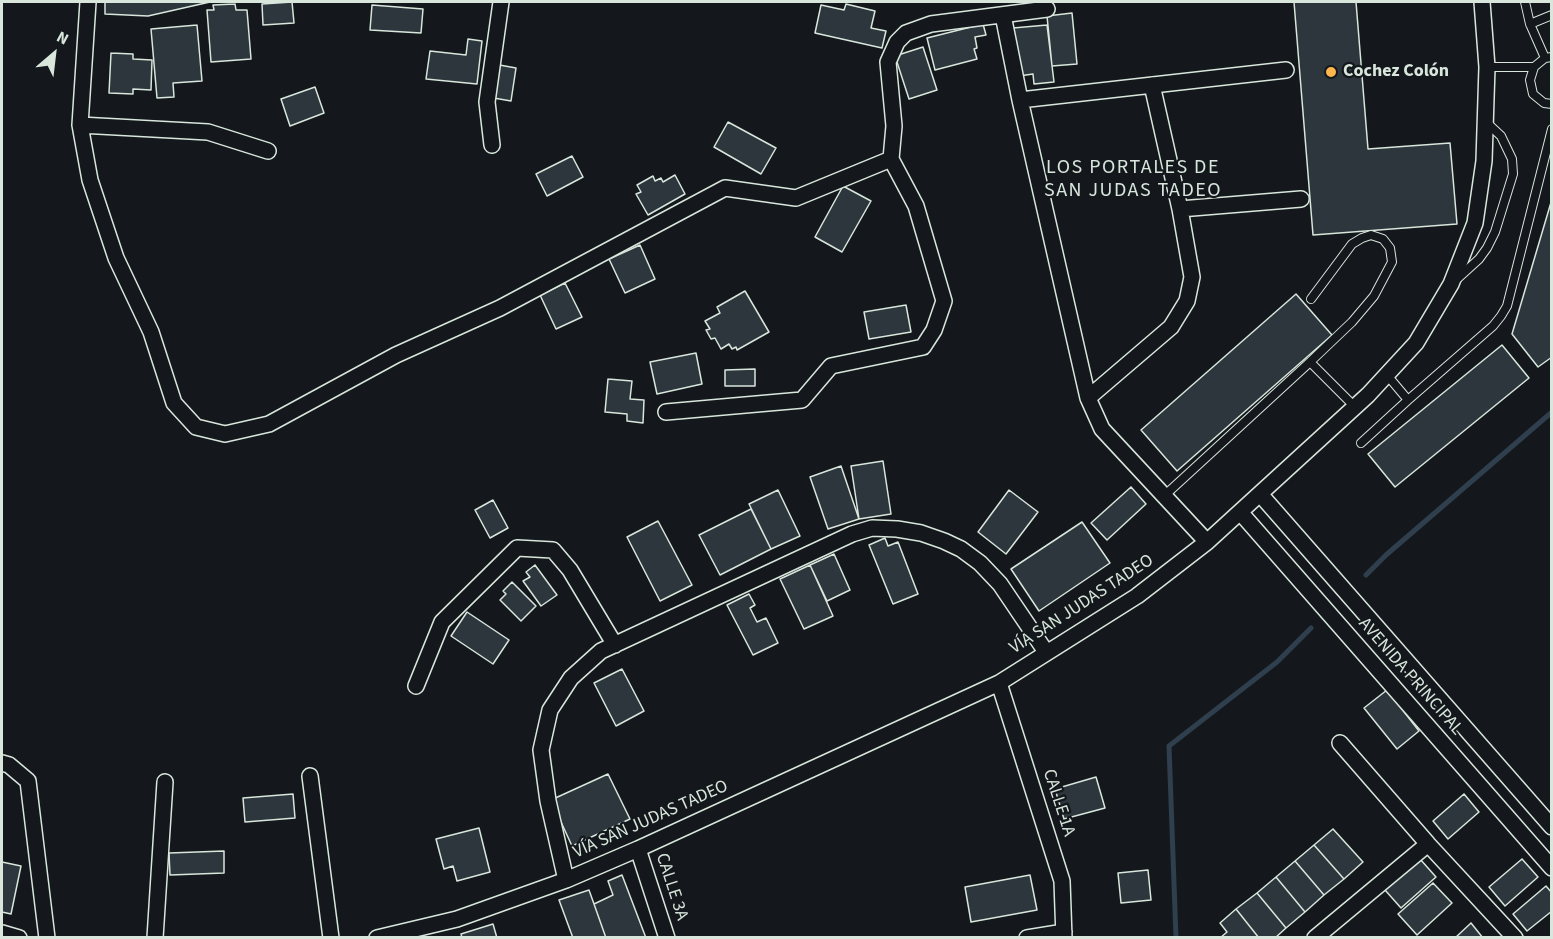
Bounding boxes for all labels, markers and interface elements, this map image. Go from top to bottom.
north arrow [24,24,84,84]
text: N [53,26,72,50]
place label: Cochez Colón [1343,61,1449,83]
marker: Cochez Colón [1324,65,1338,79]
district label: LOS PORTALES DE SAN JUDAS TADEO [1044,157,1222,204]
street label: VÍA SAN JUDAS TADEO [1006,550,1158,660]
street label: AVENIDA PRINCIPAL [1353,614,1467,740]
street label: CALLE 1A [1037,767,1079,839]
street label: VÍA SAN JUDAS TADEO [570,776,732,864]
street label: CALLE 3A [650,851,692,923]

